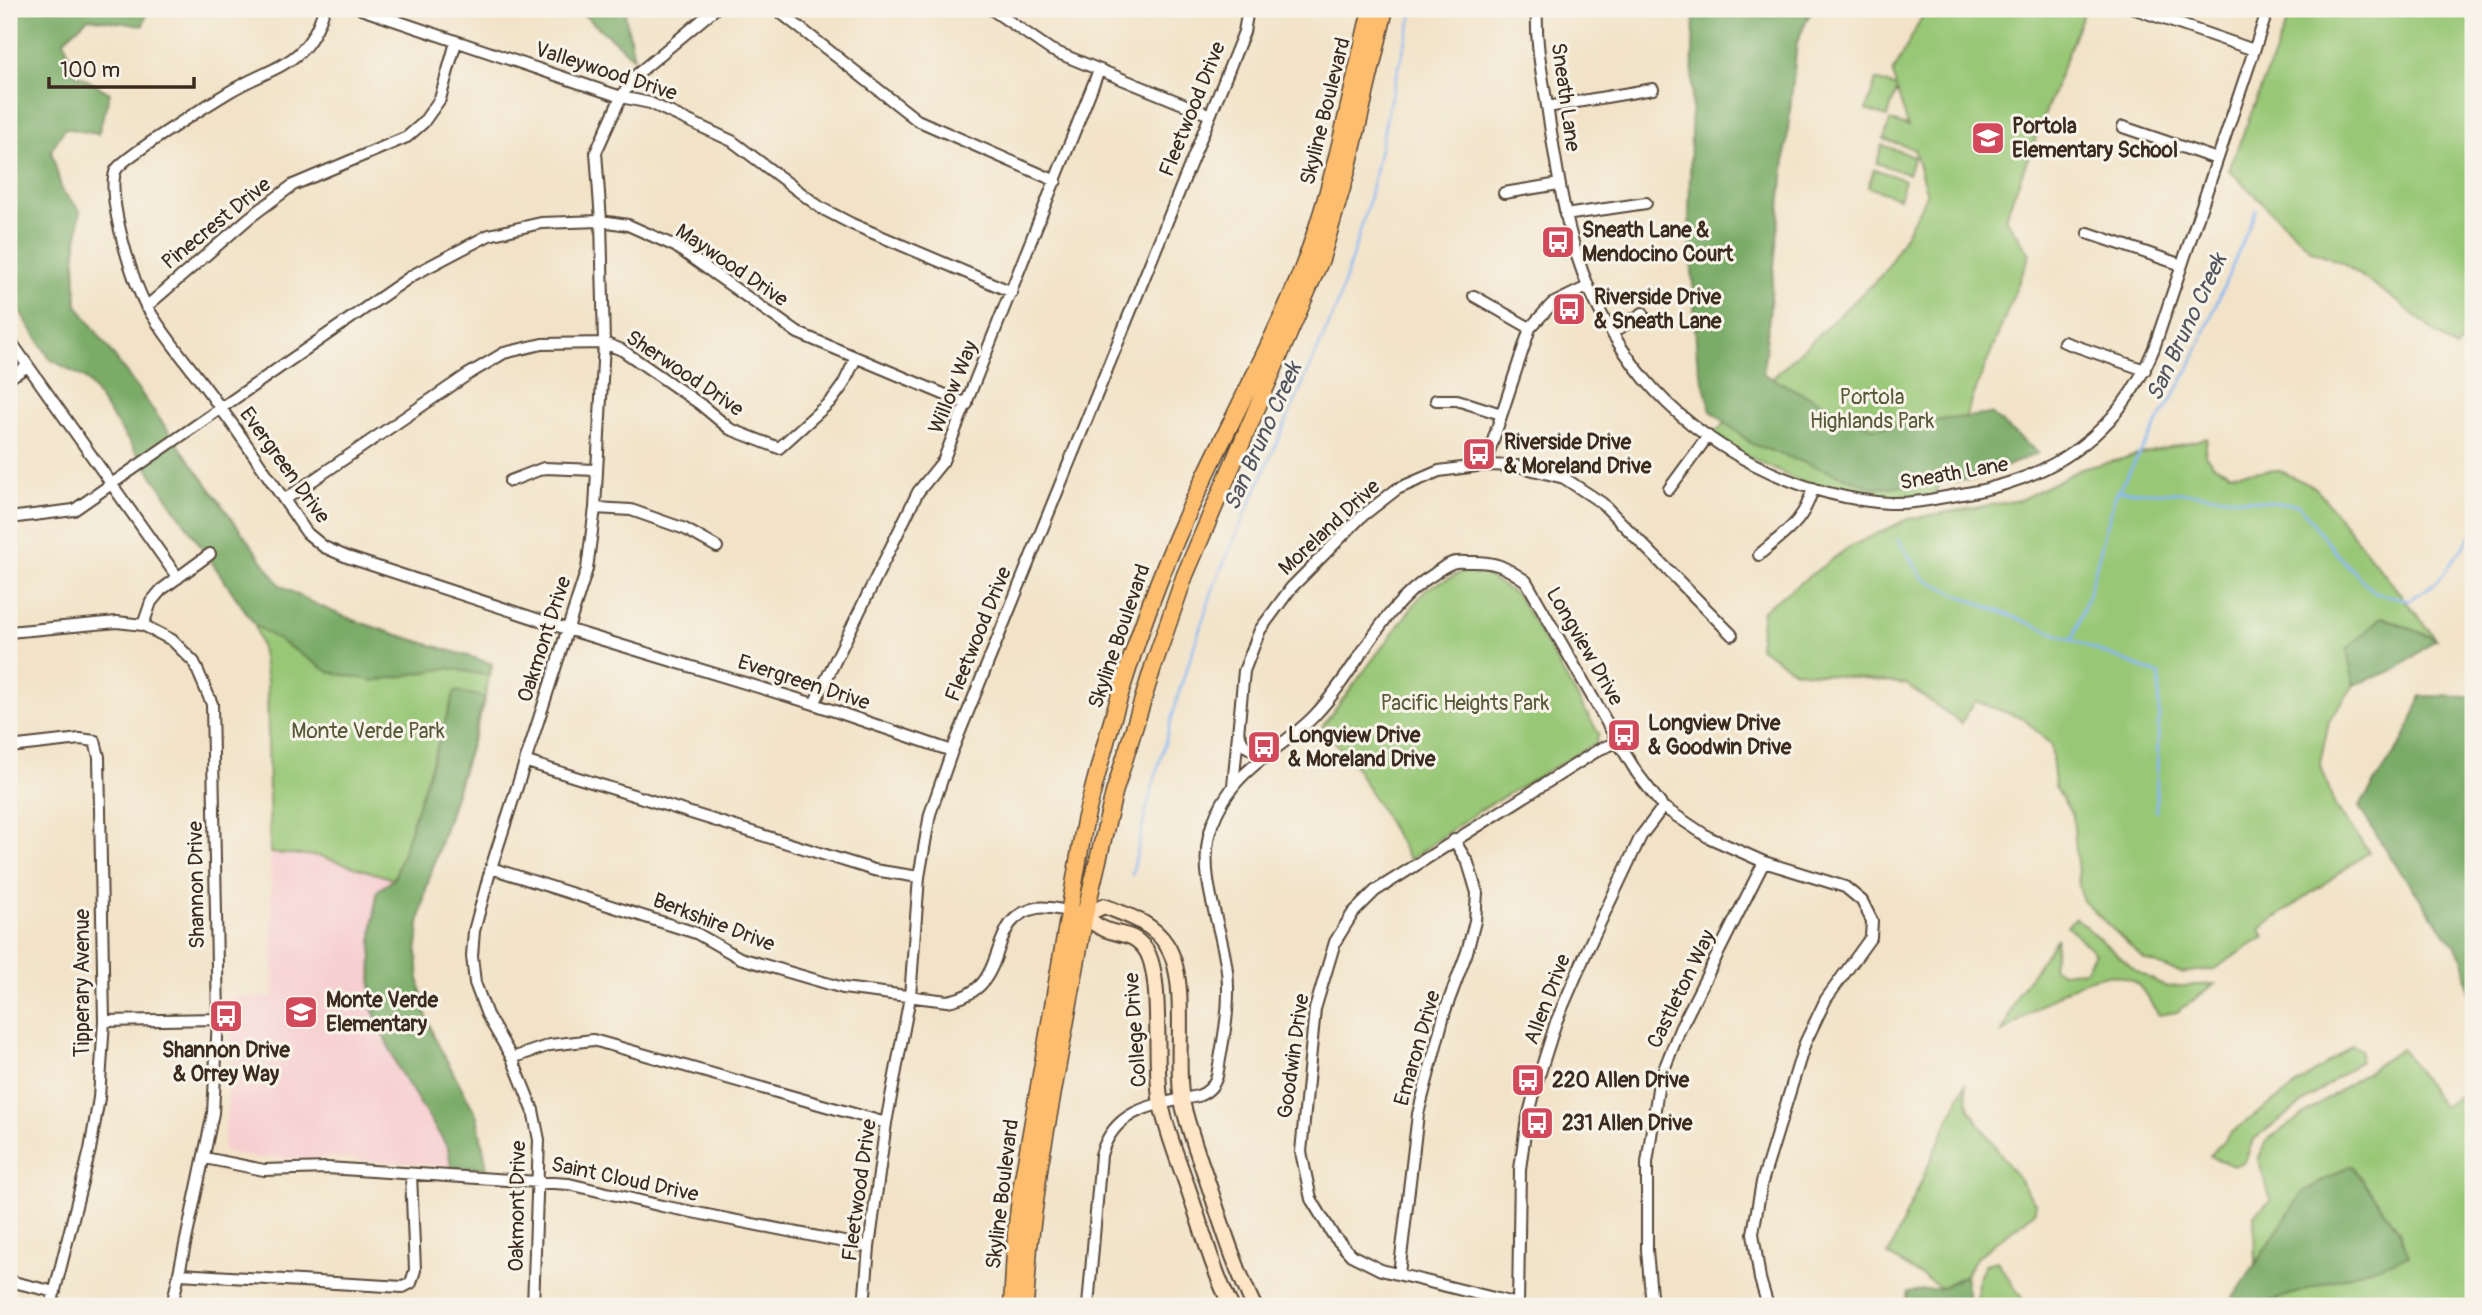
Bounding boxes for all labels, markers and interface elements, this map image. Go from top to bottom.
street label: Skyline Boulevard [1294,35,1357,188]
street label: Valleywood Drive [531,36,681,107]
street label: Fleetwood Drive [1153,37,1232,181]
street label: Sneath Lane [1545,41,1587,154]
scale bar [49,46,194,90]
text: 100 m [60,57,120,84]
place label: Portola Elementary School [2012,113,2178,164]
school or university icon: Portola Elementary School [1969,119,2007,157]
street label: Pinecrest Drive [156,171,277,276]
place label: Sneath Lane & Mendocino Court [1582,217,1734,268]
street label: Maywood Drive [670,218,794,313]
bus stop icon: Sneath Lane & Mendocino Court [1539,223,1577,261]
water label: San Bruno Creek [2140,247,2234,406]
place label: Riverside Drive & Sneath Lane [1594,284,1722,335]
bus stop icon: Riverside Drive & Sneath Lane [1550,290,1588,328]
street label: Sherwood Drive [621,324,749,423]
street label: Willow Way [923,337,984,438]
water label: San Bruno Creek [1217,355,1309,515]
park label: Portola Highlands Park [1810,384,1935,435]
street label: Evergreen Drive [233,402,336,529]
place label: Riverside Drive & Moreland Drive [1504,429,1652,480]
bus stop icon: Riverside Drive & Moreland Drive [1460,435,1498,473]
street label: Sneath Lane [1898,451,2011,496]
street label: Moreland Drive [1273,473,1386,581]
street label: Skyline Boulevard [1082,560,1157,712]
street label: Fleetwood Drive [939,562,1018,706]
street label: Oakmont Drive [511,572,578,706]
street label: Longview Drive [1540,582,1630,711]
street label: Evergreen Drive [734,648,874,717]
park label: Pacific Heights Park [1381,690,1550,717]
place label: Longview Drive & Goodwin Drive [1648,710,1792,761]
bus stop icon: Longview Drive & Goodwin Drive [1605,716,1643,754]
park label: Monte Verde Park [291,718,445,745]
place label: Longview Drive & Moreland Drive [1288,722,1436,773]
bus stop icon: Longview Drive & Moreland Drive [1245,728,1283,766]
street label: Shannon Drive [182,820,211,949]
street label: Berkshire Drive [649,887,779,958]
street label: Tipperary Avenue [69,908,96,1057]
street label: Castleton Way [1641,925,1722,1053]
street label: Allen Drive [1518,949,1577,1048]
street label: College Drive [1118,971,1153,1088]
place label: Monte Verde Elementary [326,987,439,1038]
street label: Emaron Drive [1388,987,1447,1109]
street label: Goodwin Drive [1271,991,1316,1120]
school or university icon: Monte Verde Elementary [282,993,320,1031]
bus stop icon: Shannon Drive & Orrey Way [207,997,245,1035]
place label: Shannon Drive & Orrey Way [162,1037,291,1088]
bus stop icon: 220 Allen Drive [1509,1061,1547,1099]
place label: 220 Allen Drive [1552,1067,1690,1094]
bus stop icon: 231 Allen Drive [1518,1104,1556,1142]
place label: 231 Allen Drive [1562,1110,1693,1137]
street label: Fleetwood Drive [836,1117,883,1263]
street label: Skyline Boulevard [980,1118,1025,1271]
street label: Oakmont Drive [503,1140,532,1272]
street label: Saint Cloud Drive [549,1151,702,1208]

